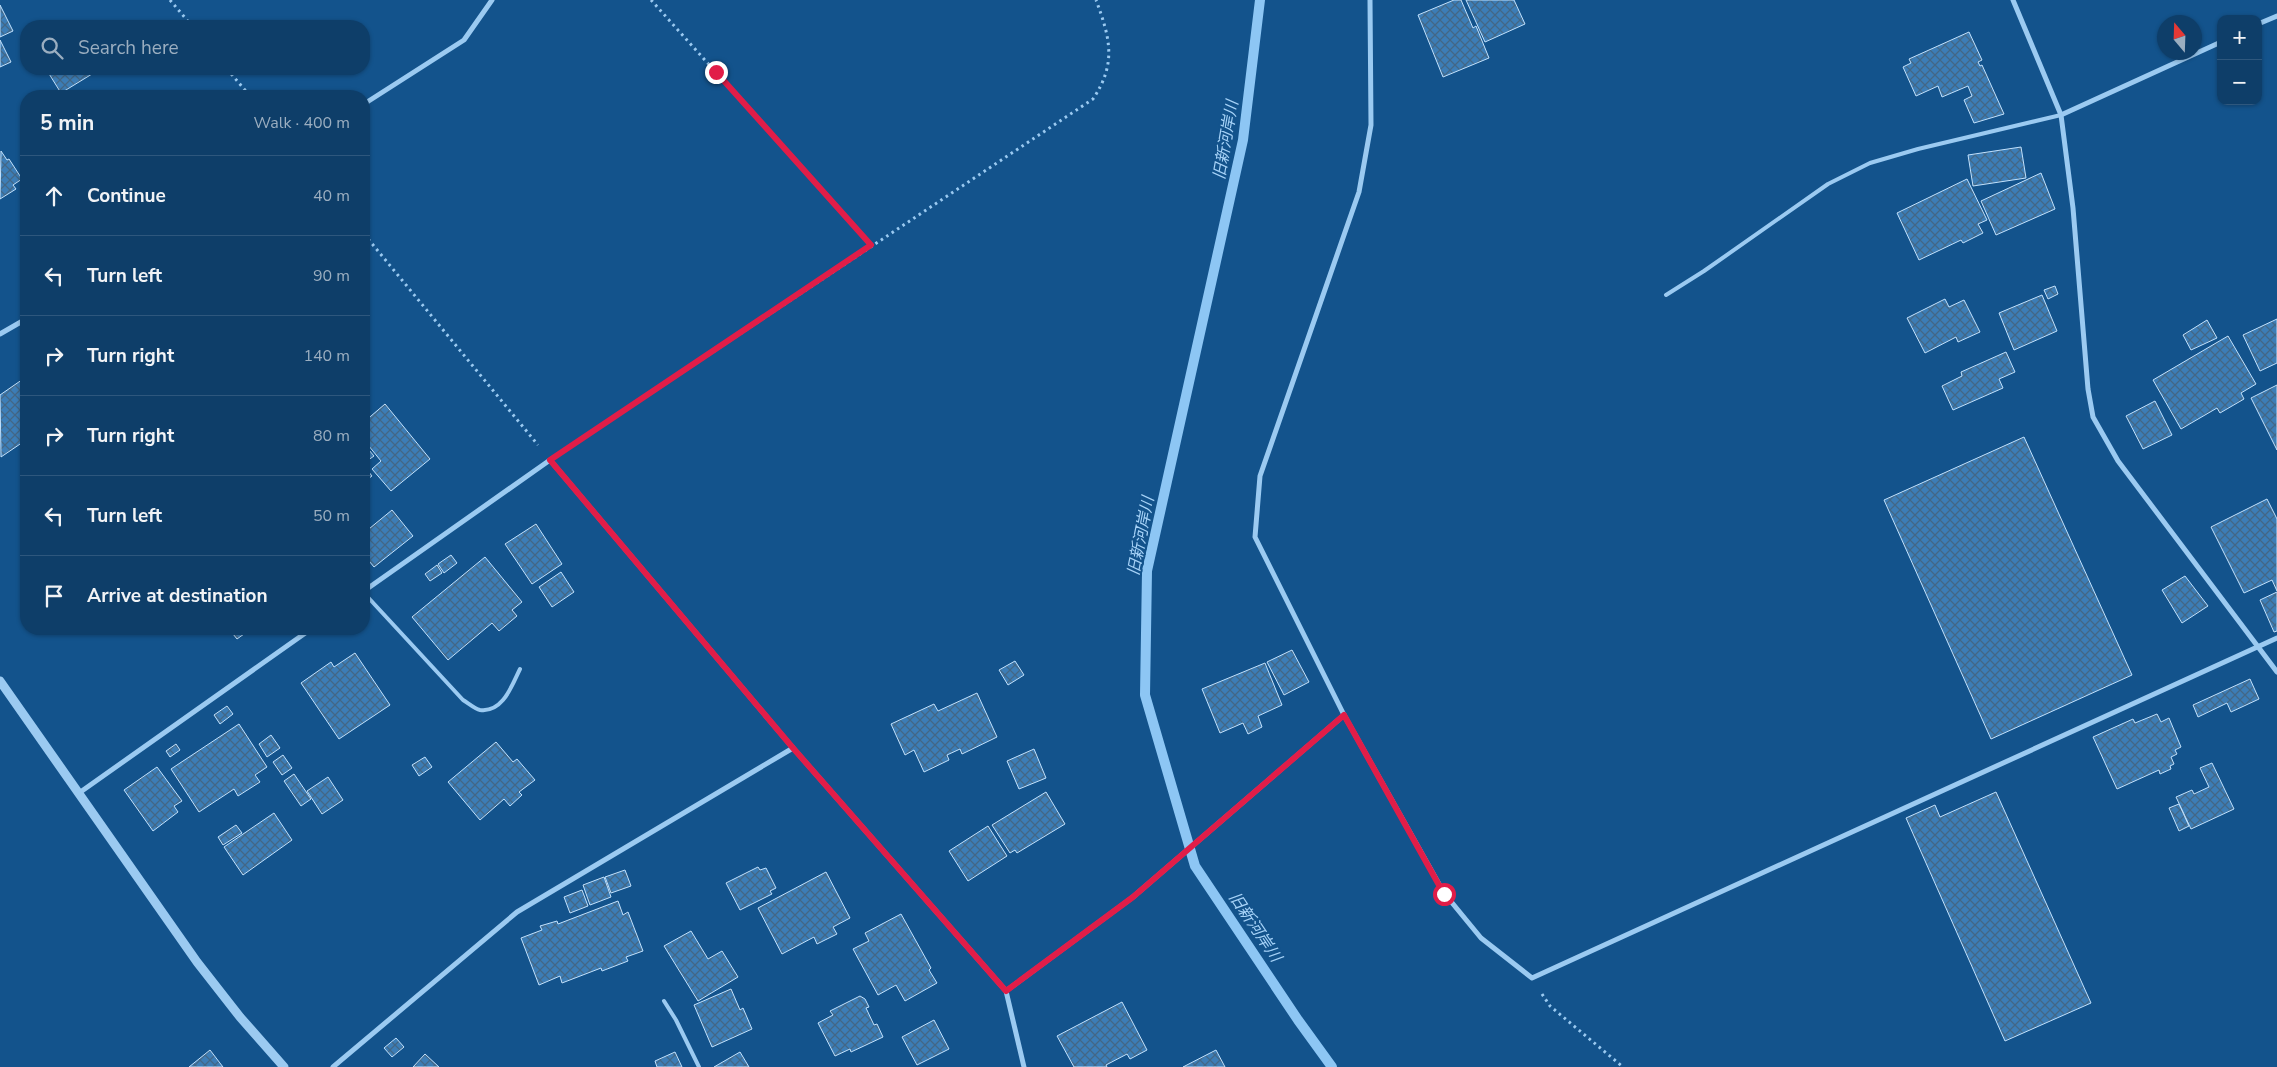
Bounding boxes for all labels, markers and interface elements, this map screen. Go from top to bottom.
north arrow [2157,15,2202,60]
map controls [2217,15,2262,105]
button: + [2217,15,2262,60]
search box [20,20,370,75]
icon: search [38,34,66,62]
text: Search here [78,35,179,61]
button: − [2217,60,2262,105]
route end [705,61,728,84]
water label: 旧新河岸川 [1208,97,1244,181]
text: 5 min [40,109,94,137]
text: Walk · 400 m [254,112,350,134]
icon: ahead [40,182,68,210]
text: Continue [87,183,166,209]
text: 40 m [313,185,350,207]
icon: left [40,262,68,290]
text: Turn left [87,263,162,289]
text: 90 m [313,265,350,287]
icon: right [40,342,68,370]
text: Turn right [87,343,174,369]
text: 140 m [303,345,350,367]
icon: right [40,422,68,450]
text: Turn right [87,423,174,449]
text: 80 m [313,425,350,447]
water label: 旧新河岸川 [1123,493,1160,577]
icon: left [40,502,68,530]
text: Turn left [87,503,162,529]
text: 50 m [313,505,350,527]
icon: arrive [40,582,68,610]
text: Arrive at destination [87,583,268,609]
route start [1433,883,1456,906]
water label: 旧新河岸川 [1224,888,1288,968]

